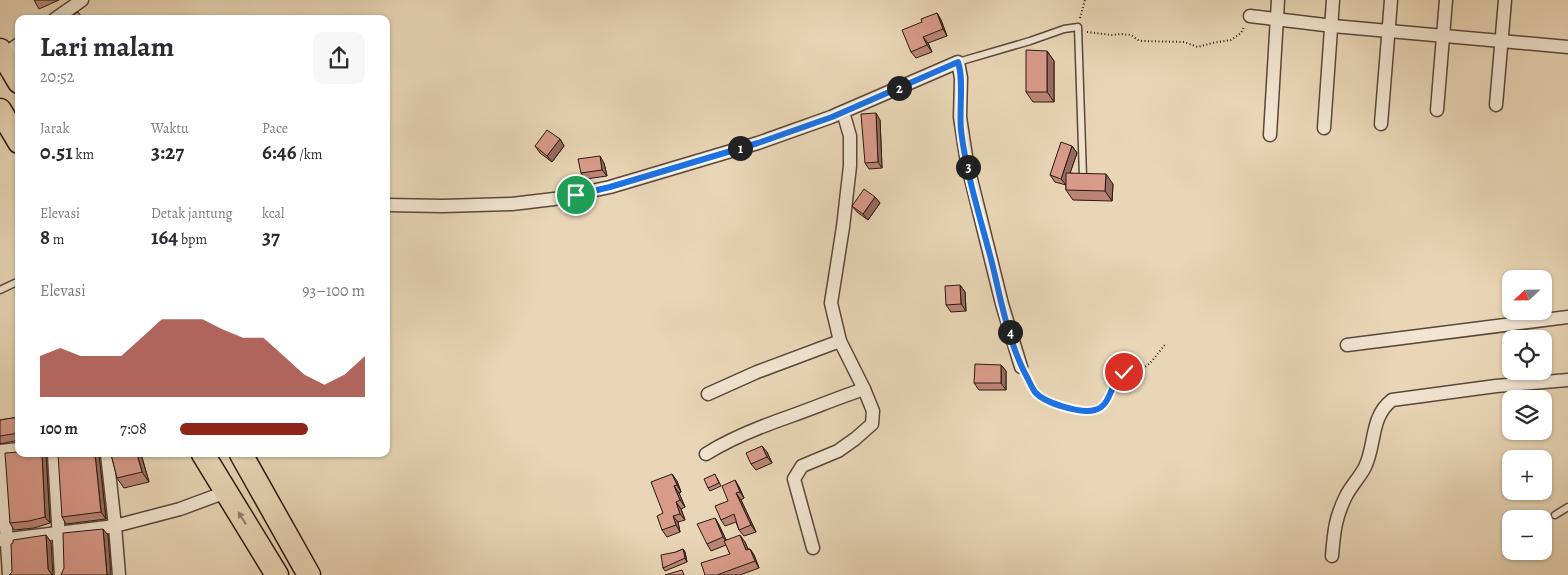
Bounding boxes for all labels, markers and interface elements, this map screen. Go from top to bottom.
text: Lari malam [40,28,174,66]
button: share [313,32,365,84]
text: 20:52 [40,66,74,88]
pin: 2 [886,76,912,100]
text: 2 [896,79,903,98]
text: Jarak [40,119,69,138]
text: Waktu [151,119,189,138]
text: Pace [262,119,288,138]
pin: 1 [728,136,752,160]
text: 0.51 [40,138,73,166]
text: 3:27 [151,138,184,166]
text: 6:46 [262,138,296,166]
text: 1 [738,139,743,158]
text: km [73,145,94,164]
text: /km [296,145,322,164]
pin: 3 [956,154,980,180]
text: 3 [965,158,972,177]
pin [555,174,597,216]
icon: arrive [562,181,590,209]
text: Elevasi [40,204,80,223]
text: Detak jantung [151,204,233,223]
text: kcal [262,204,284,223]
text: 8 [40,223,50,251]
text: 164 [151,223,178,251]
text: 37 [262,223,280,251]
text: m [50,230,65,249]
text: bpm [178,230,207,249]
north arrow [1502,270,1552,320]
map controls [1502,270,1552,560]
text: Elevasi [40,280,86,302]
text: 93–100 m [302,280,365,302]
pin: 4 [998,320,1022,344]
text: 4 [1007,323,1014,342]
button: locate [1502,330,1552,380]
pin [1103,351,1145,393]
icon: check [1110,358,1138,386]
button: layers [1502,390,1552,440]
text: 100 m [40,418,78,440]
text: 7:08 [120,418,147,440]
button: + [1502,450,1552,500]
button: − [1502,510,1552,560]
one-way arrow [238,512,247,525]

